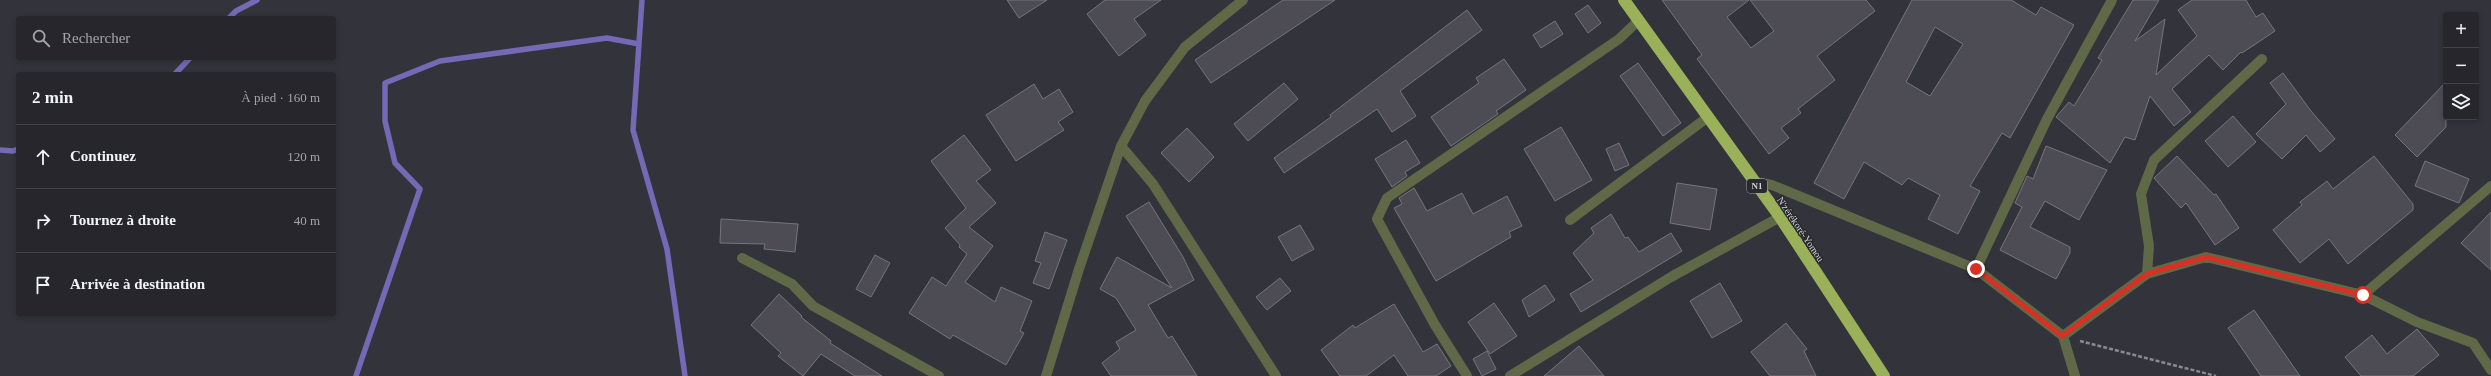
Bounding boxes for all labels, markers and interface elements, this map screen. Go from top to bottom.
map controls [2443,12,2479,120]
button: + [2443,12,2479,48]
search box [16,16,336,60]
icon: search [30,27,52,49]
text: Rechercher [62,30,130,46]
button: − [2443,48,2479,84]
button: layers [2443,84,2479,120]
text: 2 min [32,88,73,107]
text: À pied · 160 m [241,90,320,105]
icon: ahead [32,146,54,168]
text: Continuez [70,148,136,164]
text: 120 m [287,149,320,164]
road number: N1 [1747,179,1767,193]
street label: N'zérékoré-Yomou [1775,195,1826,264]
icon: right [32,210,54,232]
text: Tournez à droite [70,212,176,228]
text: 40 m [294,213,320,228]
route end [1967,260,1985,278]
icon: arrive [32,274,54,296]
text: Arrivée à destination [70,276,205,292]
route start [2354,286,2372,304]

